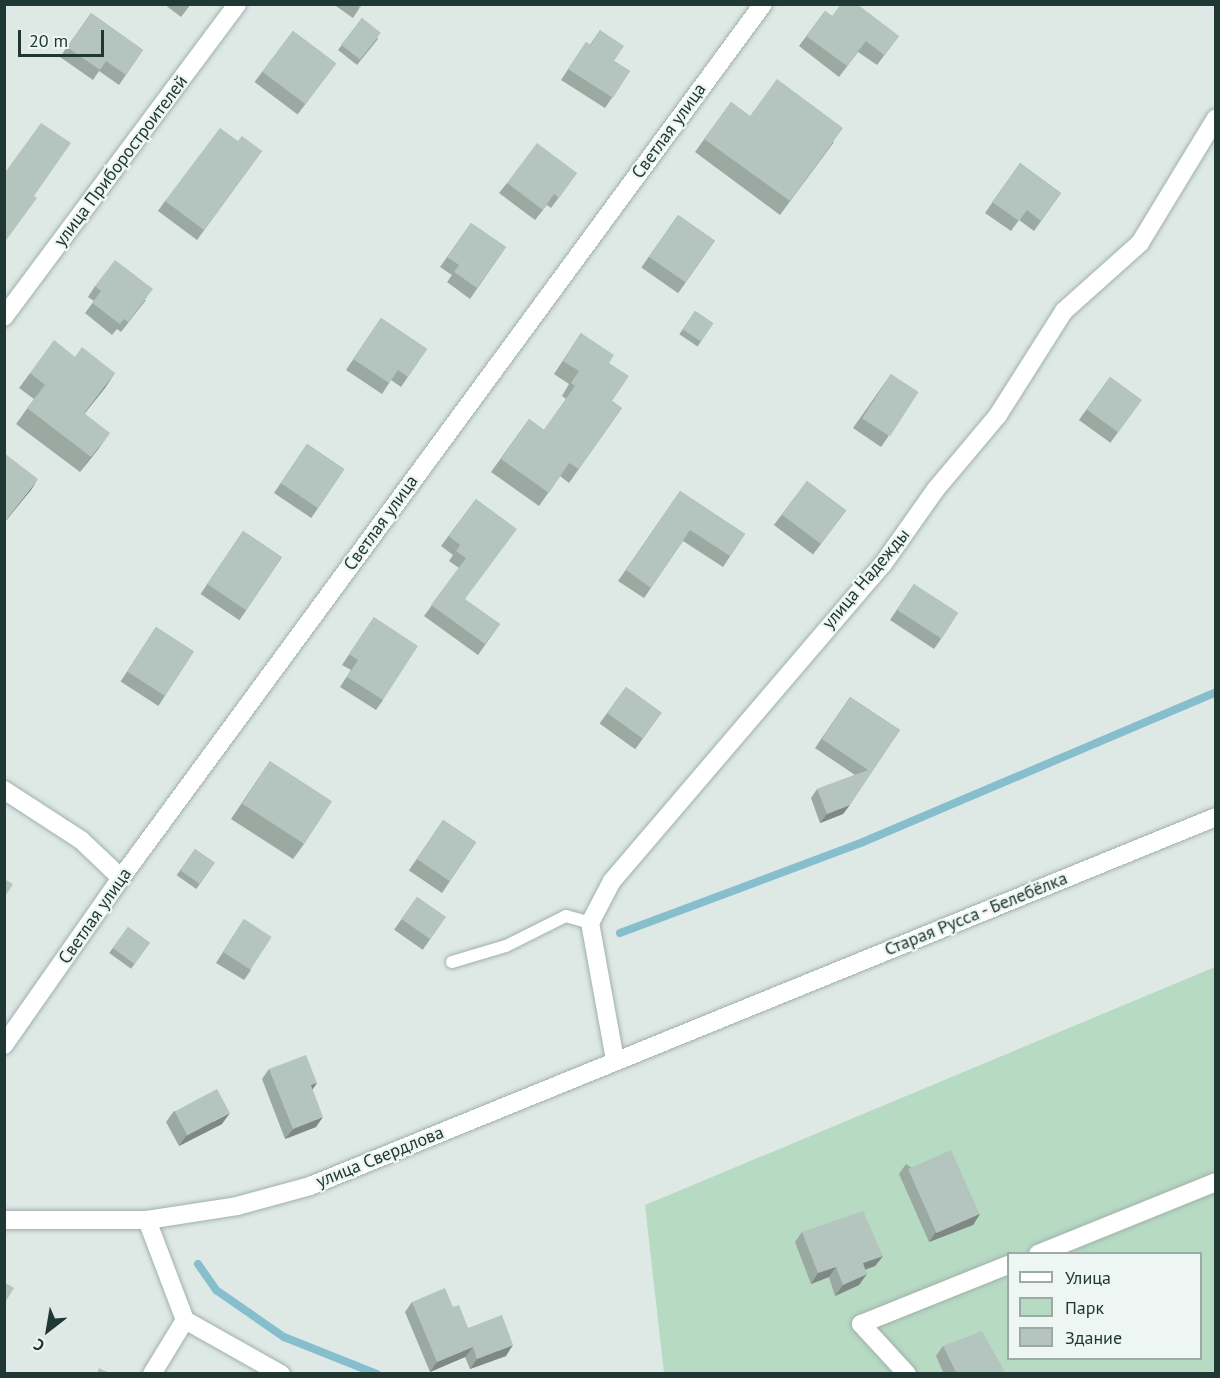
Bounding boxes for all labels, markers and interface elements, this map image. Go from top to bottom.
scale bar [21,18,106,56]
text: 20 m [29,29,68,52]
street label: улица Приборостроителей [50,71,192,251]
street label: Светлая улица [627,79,711,183]
street label: Светлая улица [339,471,423,575]
street label: улица Надежды [818,524,914,634]
street label: Светлая улица [54,864,136,968]
street label: Старая Русса - Белебёлка [880,867,1072,961]
street label: улица Свердлова [313,1122,447,1192]
legend [1007,1252,1202,1360]
text: Улица [1065,1266,1111,1289]
text: Парк [1065,1296,1104,1319]
north arrow [18,1300,78,1360]
text: Здание [1065,1326,1122,1349]
text: С [30,1335,48,1356]

